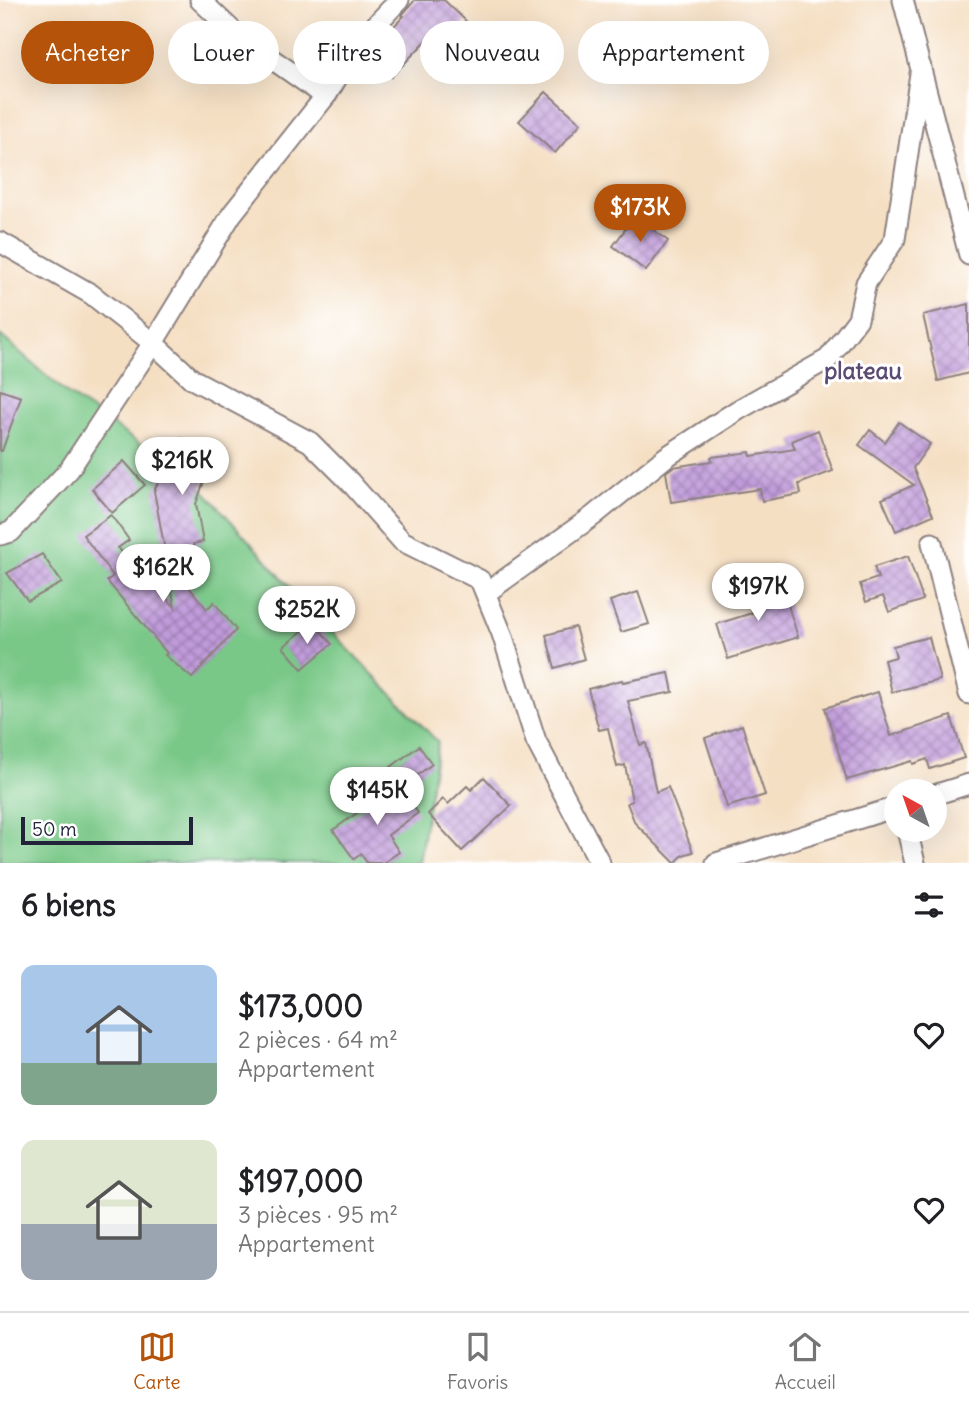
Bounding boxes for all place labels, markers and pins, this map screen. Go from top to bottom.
pin: $173K [591,184,689,244]
pin: $216K [133,438,231,497]
pin: $162K [114,544,212,604]
pin: $197K [709,564,807,623]
pin: $252K [258,586,356,646]
pin: $145K [328,768,426,827]

